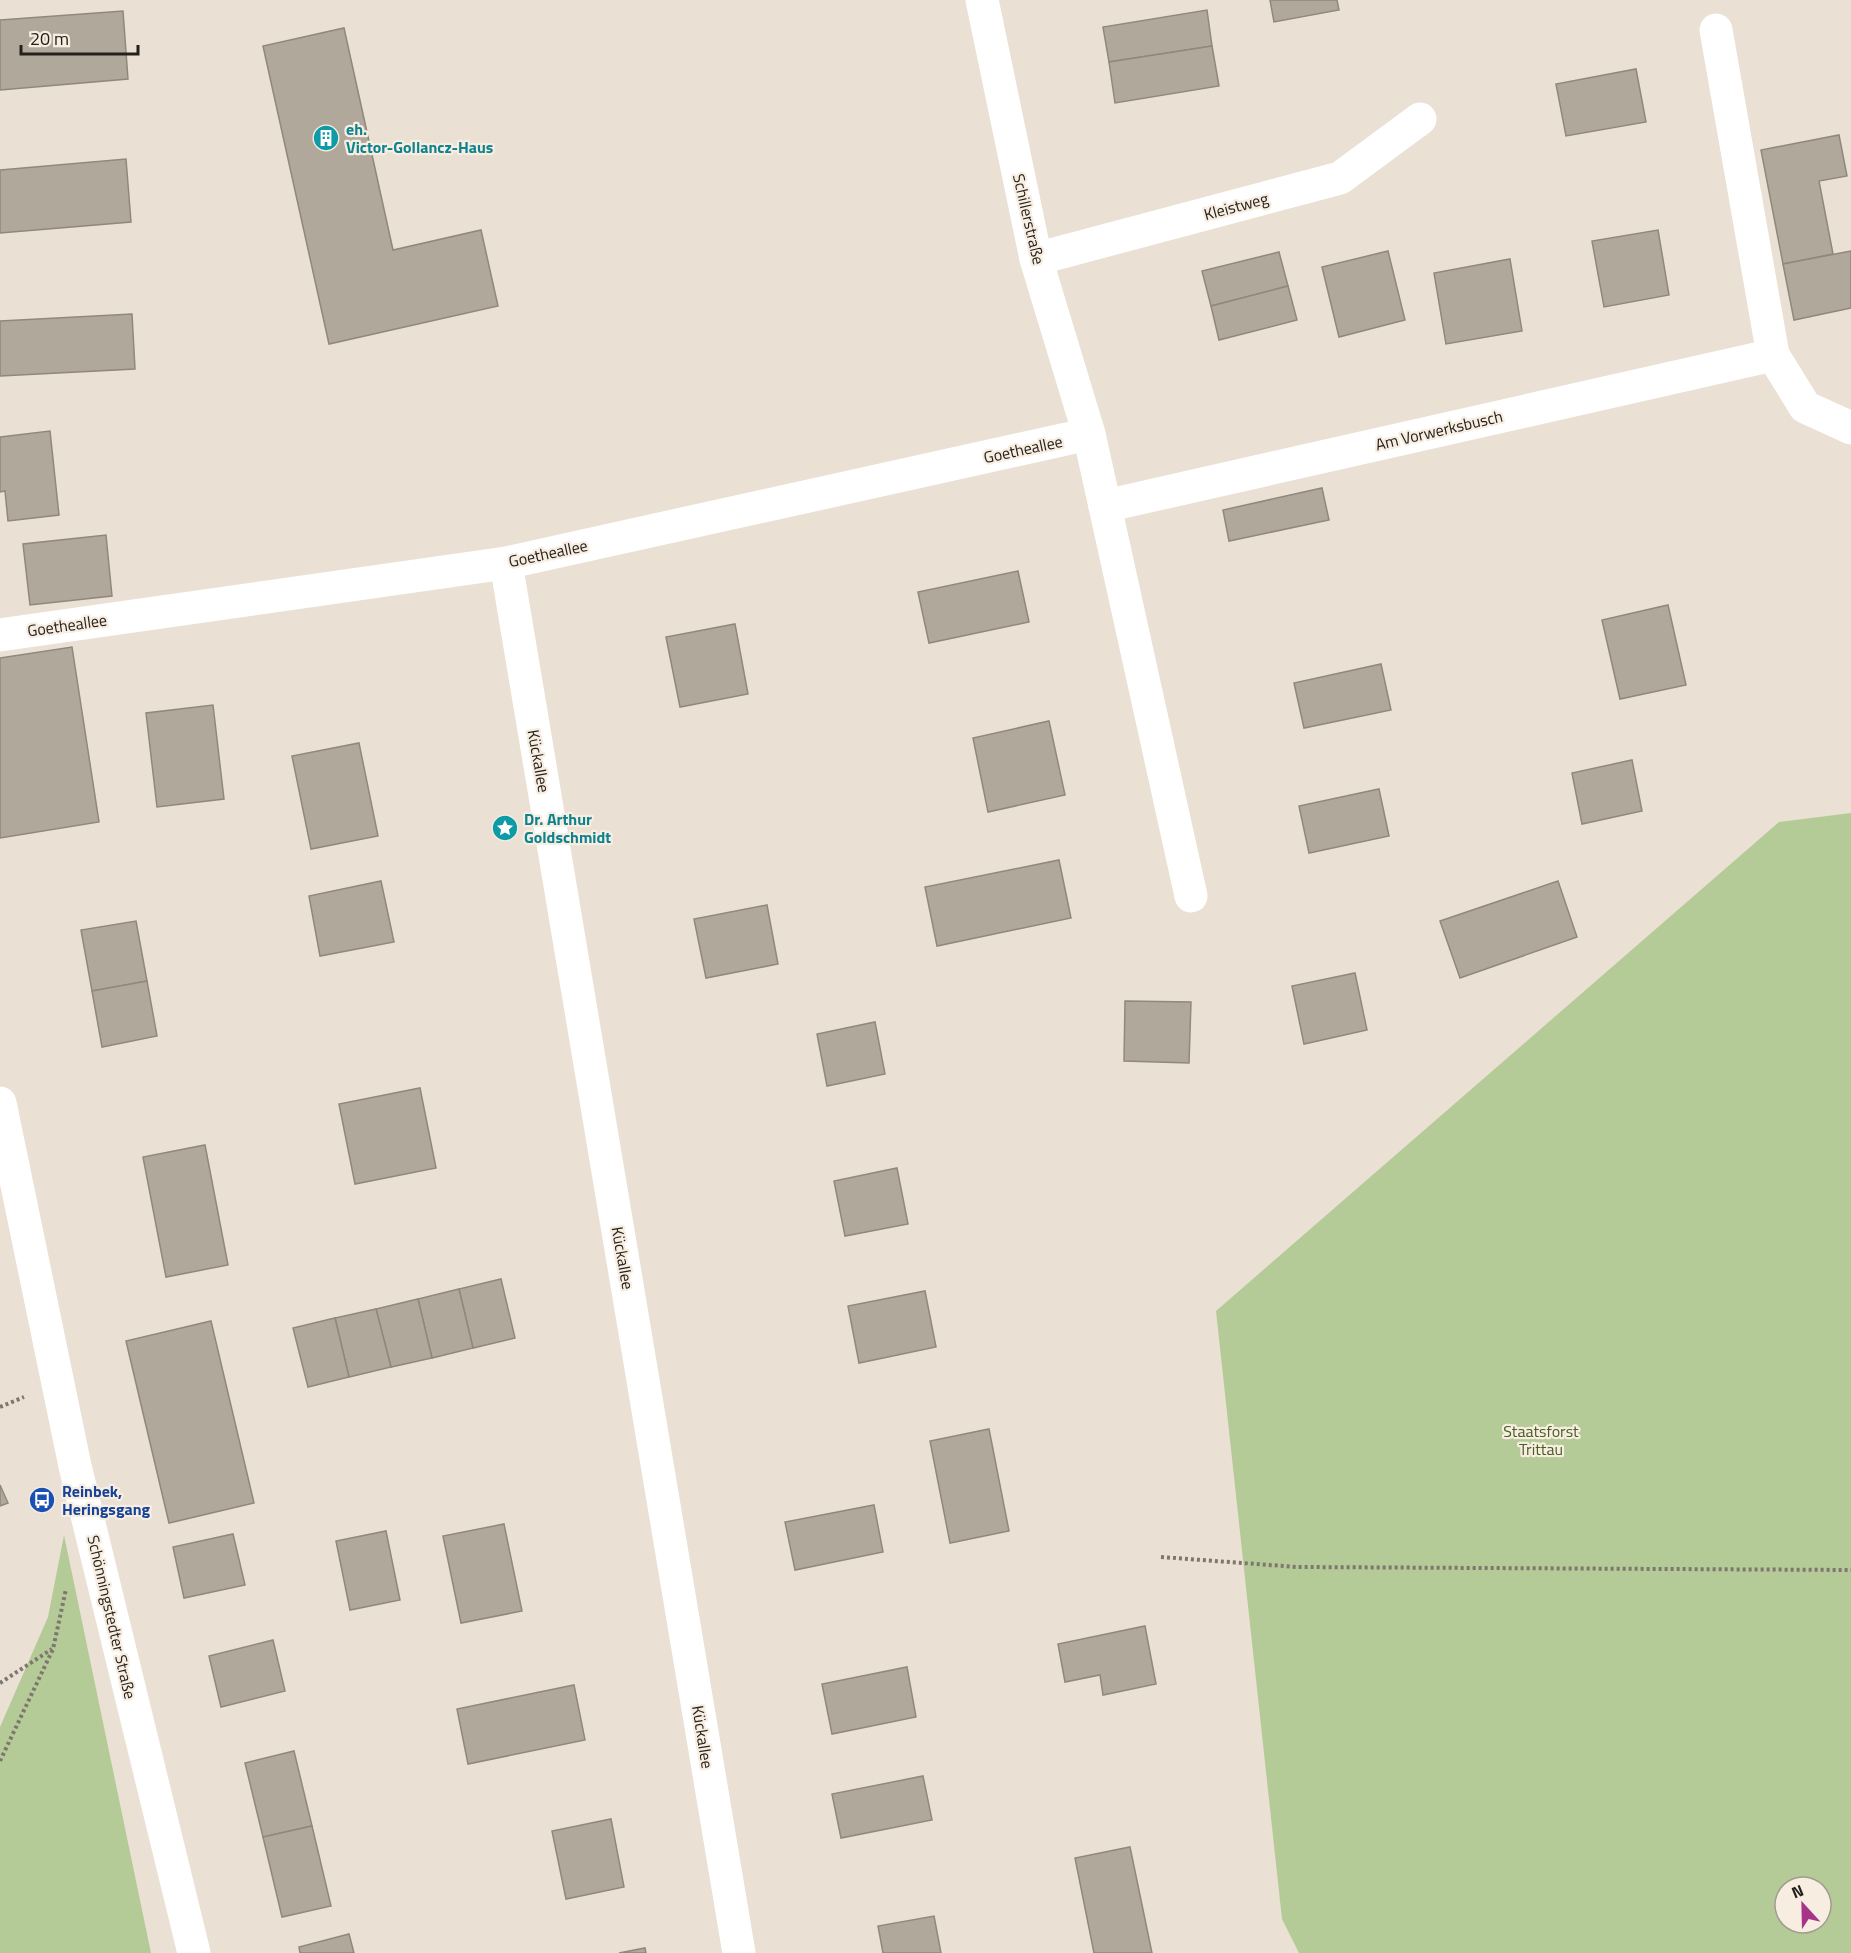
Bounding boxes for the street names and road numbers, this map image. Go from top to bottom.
street label: Schillerstraße [1007,171,1051,267]
street label: Kleistweg [1201,186,1271,226]
street label: Am Vorwerksbusch [1373,404,1505,456]
street label: Goetheallee [981,429,1065,469]
street label: Goetheallee [506,533,590,573]
street label: Goetheallee [26,608,108,642]
street label: Kückallee [522,728,556,794]
street label: Kückallee [606,1225,640,1291]
street label: Schönningstedter Straße [81,1533,143,1701]
street label: Kückallee [686,1704,720,1770]

